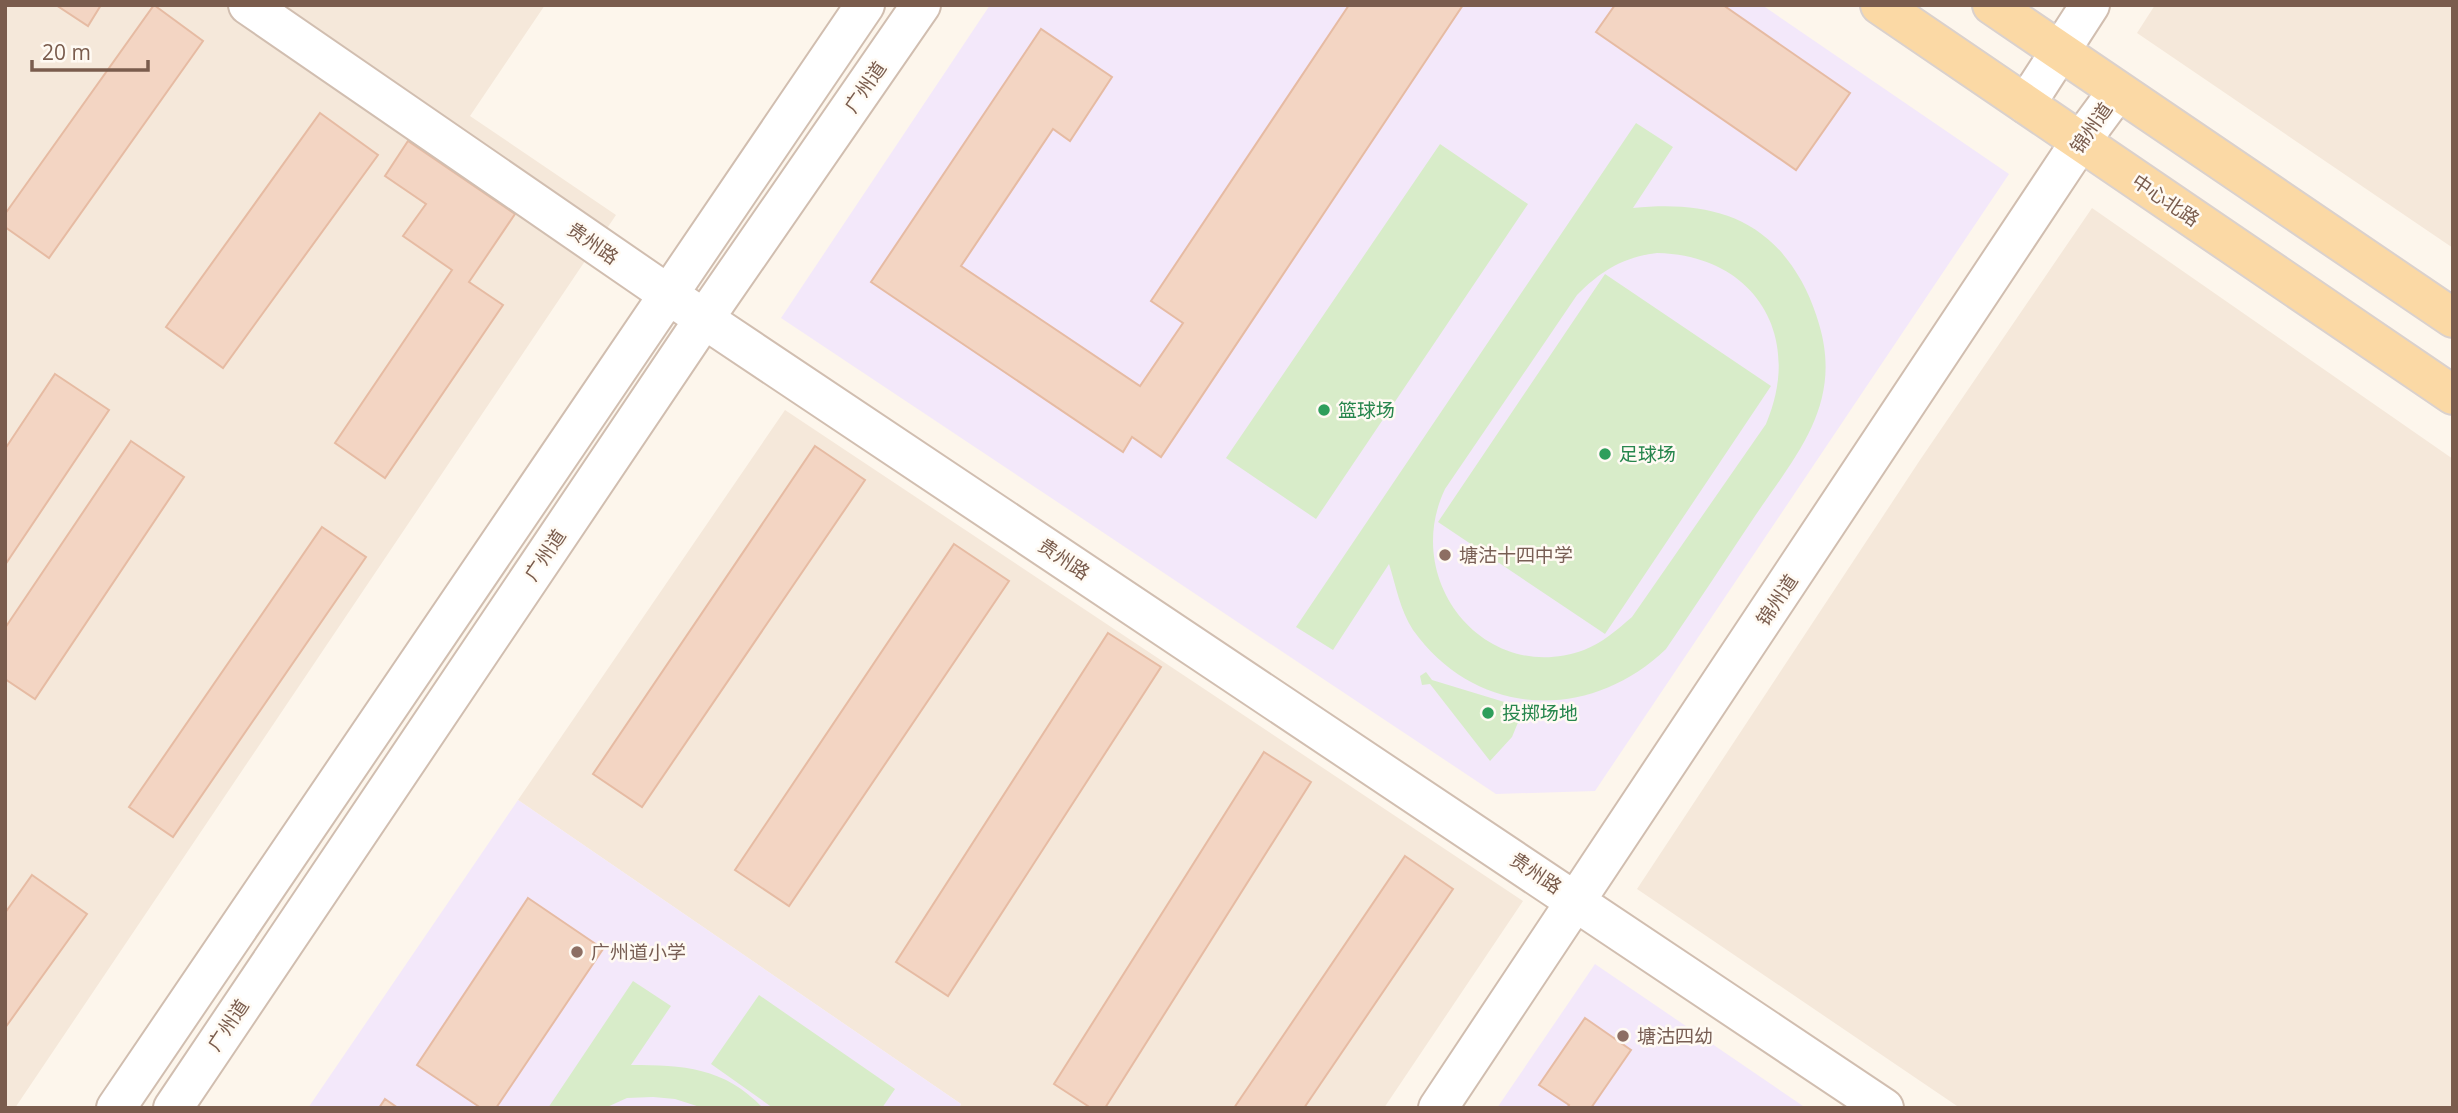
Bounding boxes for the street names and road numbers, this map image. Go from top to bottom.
street label: 广州道 [838,56,892,118]
street label: 锦州道 [2064,97,2118,159]
street label: 中心北路 [2127,168,2205,232]
street label: 贵州路 [562,216,624,270]
street label: 广州道 [518,524,572,586]
street label: 贵州路 [1033,532,1095,586]
street label: 锦州道 [1750,569,1804,631]
street label: 贵州路 [1505,846,1567,900]
street label: 广州道 [201,994,255,1056]

